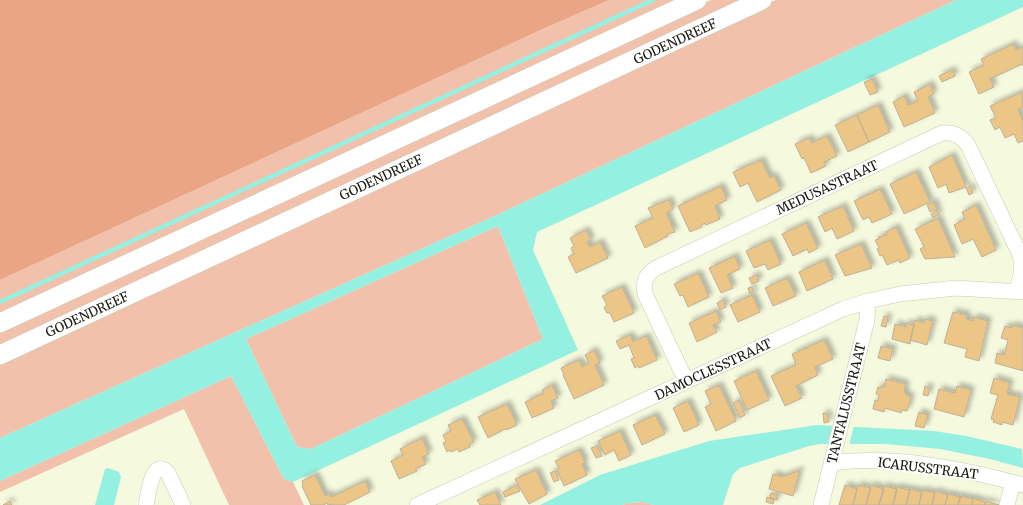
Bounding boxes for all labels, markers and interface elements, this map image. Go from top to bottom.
street label: GODENDREEF [631,15,720,68]
street label: GODENDREEF [337,151,426,204]
street label: MEDUSASTRAAT [774,156,881,218]
street label: GODENDREEF [43,288,132,341]
street label: DAMOCLESSTRAAT [652,335,774,404]
street label: TANTALUSSTRAAT [823,341,870,465]
street label: ICARUSSTRAAT [877,454,979,483]

